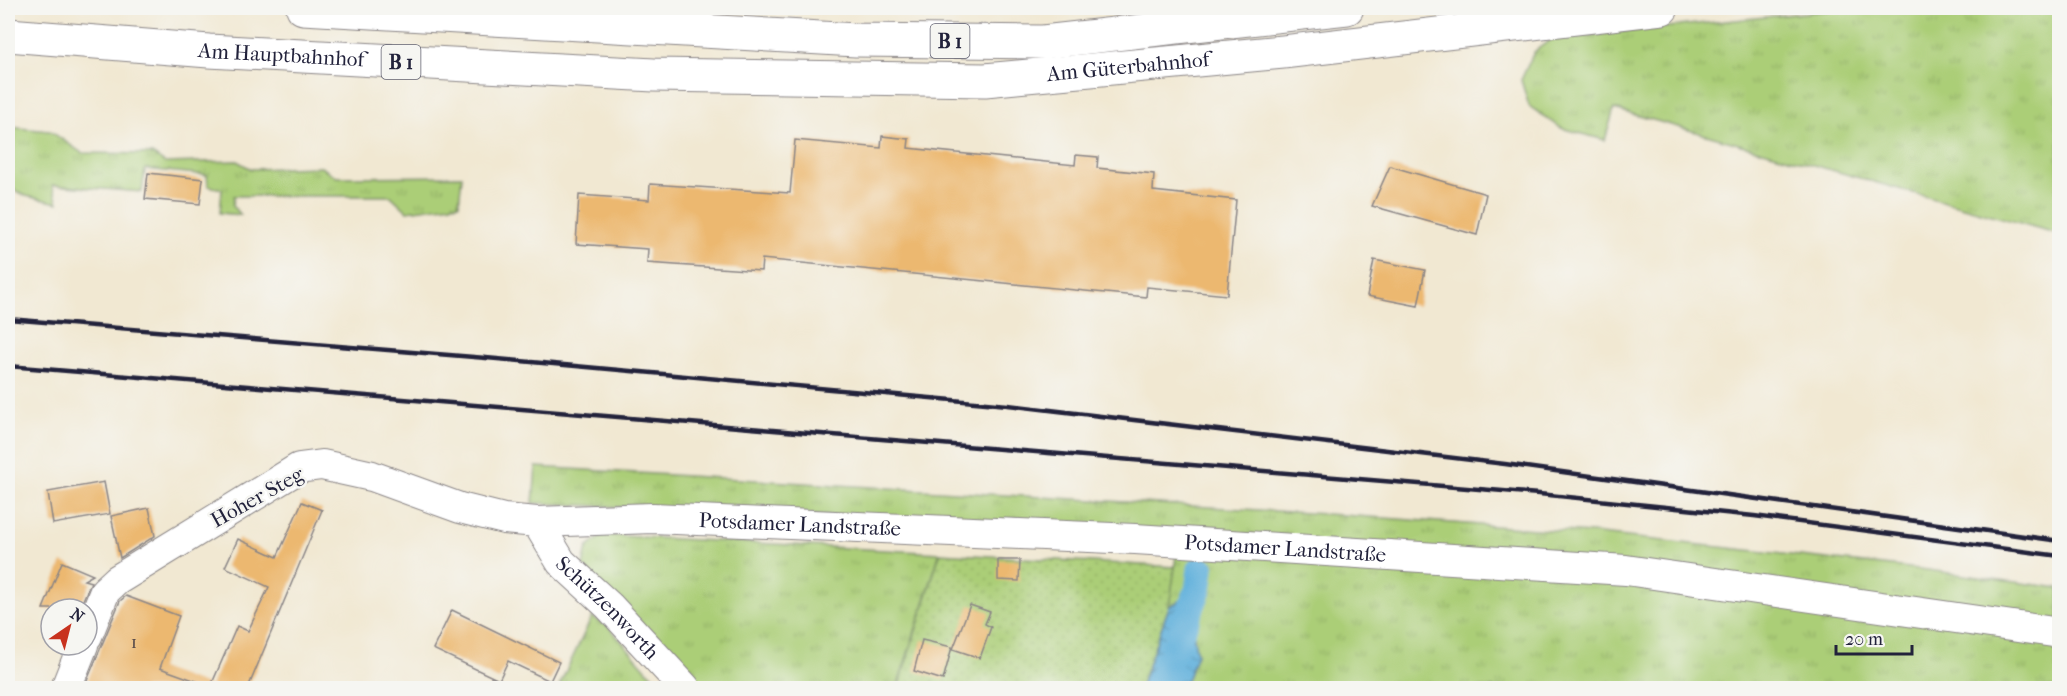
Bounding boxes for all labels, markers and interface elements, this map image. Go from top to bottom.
road number: B 1 [930,24,970,58]
street label: Am Hauptbahnhof [196,38,369,72]
road number: B 1 [382,45,420,79]
street label: Am Güterbahnhof [1045,47,1214,86]
street label: Hoher Steg [206,461,308,532]
street label: Potsdamer Landstraße [698,508,901,541]
street label: Potsdamer Landstraße [1184,530,1387,567]
street label: Schützenworth [551,551,664,665]
north arrow [39,597,99,657]
text: N [67,604,88,627]
scale bar [1836,618,1912,656]
text: 20 m [1845,629,1883,650]
house number: 1 [131,632,137,653]

